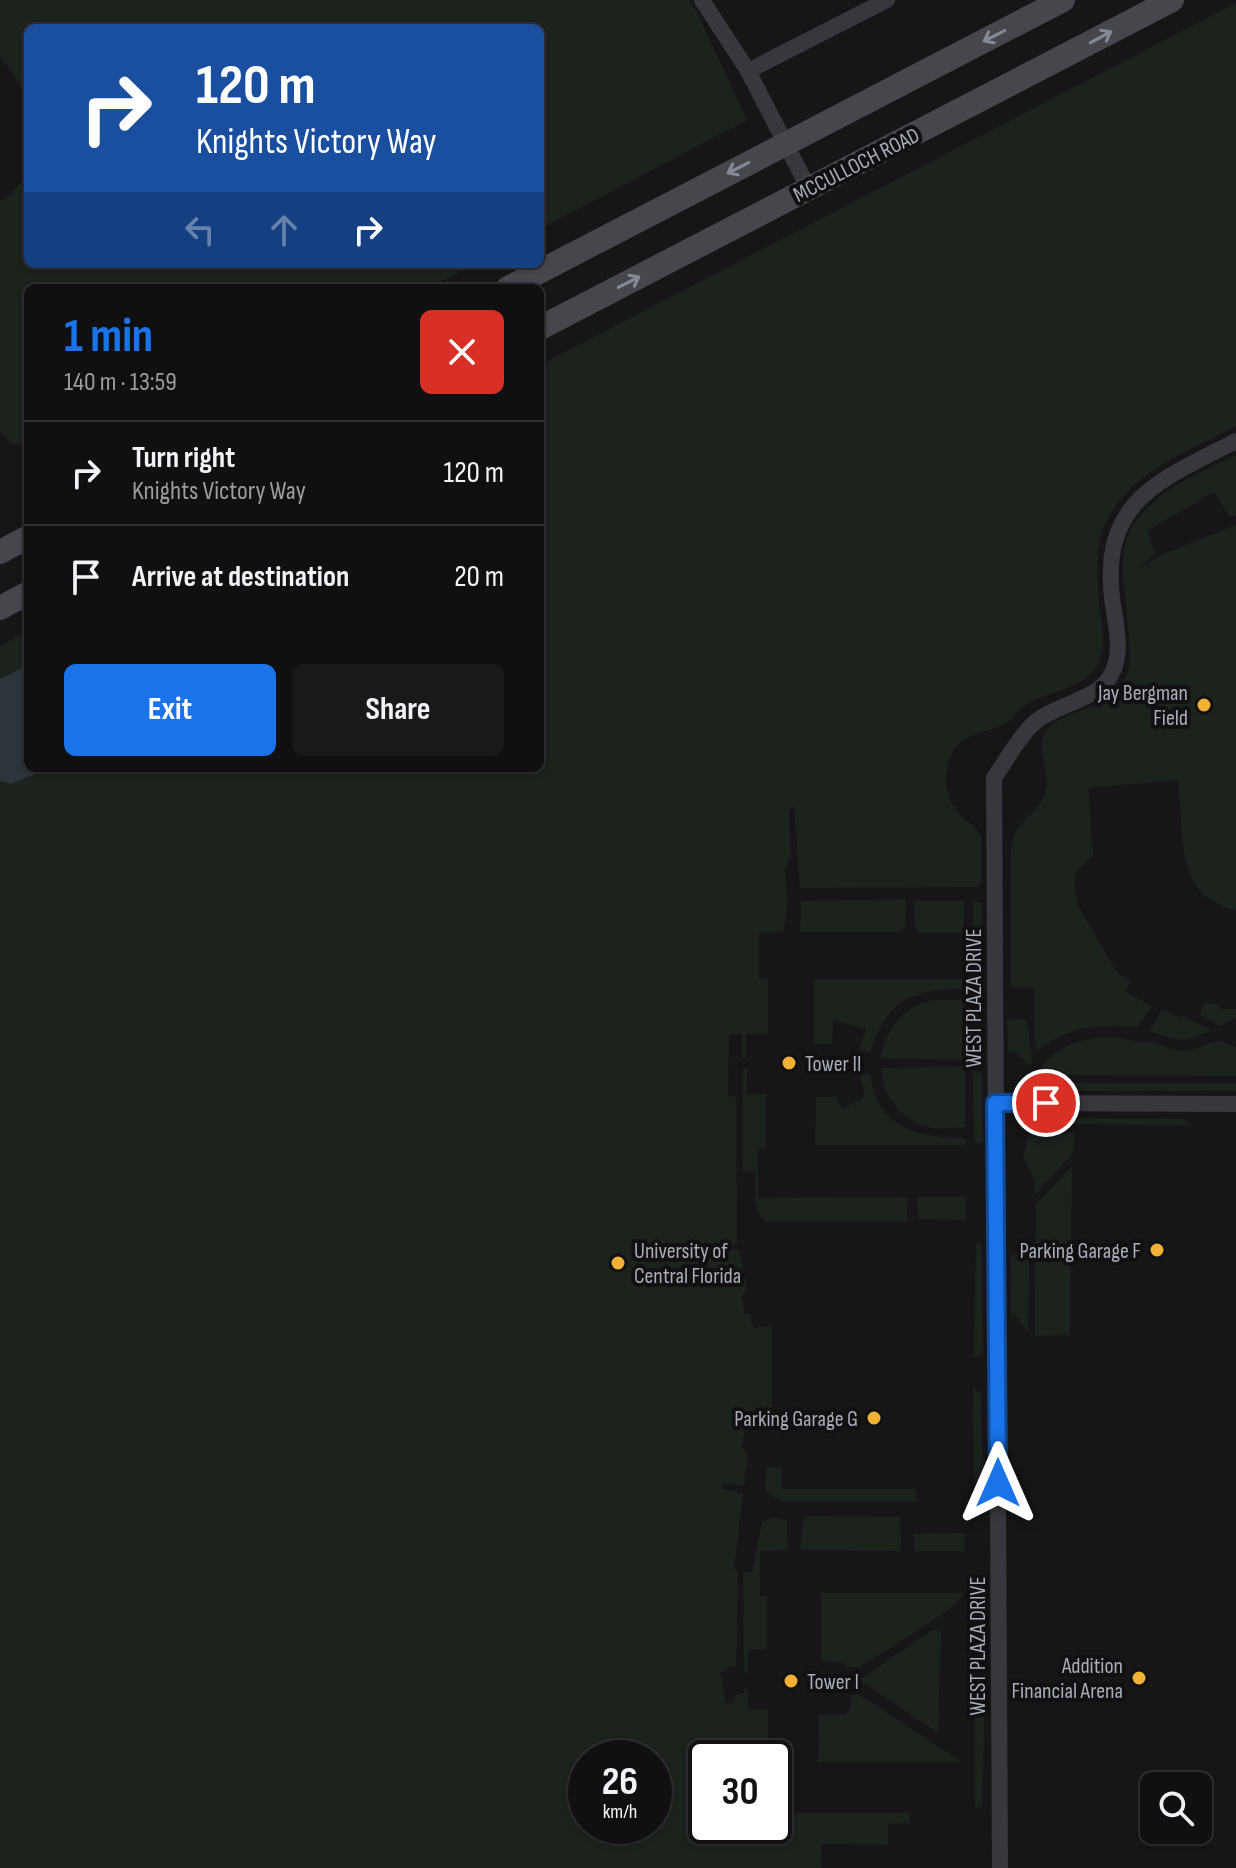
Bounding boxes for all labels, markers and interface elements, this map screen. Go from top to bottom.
one-way arrow [983,28,1006,44]
one-way arrow [1089,28,1113,44]
text: 120 m [196,53,316,120]
icon: right [64,56,168,160]
text: Knights Victory Way [196,121,437,164]
street label: MCCULLOCH ROAD [789,122,924,209]
one-way arrow [727,161,751,177]
icon: left [178,208,222,252]
icon: ahead [262,208,306,252]
icon: right [346,208,390,252]
one-way arrow [617,274,641,289]
text: 1 min [64,308,153,365]
button: close [420,310,504,394]
text: 140 m · 13:59 [64,367,177,398]
text: Turn right [132,440,235,476]
icon: right [64,451,108,495]
text: 120 m [443,455,504,491]
text: Knights Victory Way [132,476,306,507]
icon: arrive [64,555,108,599]
text: Arrive at destination [132,559,349,595]
text: 20 m [454,559,504,595]
button: Exit [64,664,276,756]
button: Share [292,664,504,756]
place label: Jay Bergman Field [1097,680,1188,732]
marker: Jay Bergman Field [1195,696,1213,714]
street label: WEST PLAZA DRIVE [961,929,988,1067]
place label: Tower II [805,1051,861,1078]
marker: Tower II [780,1054,798,1072]
pin [1012,1069,1080,1137]
icon: arrive [1024,1081,1068,1125]
place label: University of Central Florida [634,1238,741,1290]
place label: Parking Garage F [1020,1238,1141,1265]
marker: Parking Garage F [1148,1241,1166,1259]
marker: University of Central Florida [609,1254,627,1272]
place label: Parking Garage G [734,1406,858,1433]
marker: Parking Garage G [865,1409,883,1427]
position arrow [956,1441,1040,1525]
street label: WEST PLAZA DRIVE [965,1577,992,1715]
place label: Addition Financial Arena [1011,1653,1123,1705]
place label: Tower I [807,1669,859,1696]
marker: Addition Financial Arena [1130,1669,1148,1687]
marker: Tower I [782,1672,800,1690]
speed limit sign: 30 [688,1740,792,1844]
text: 26 [602,1758,638,1806]
map controls [1140,1772,1212,1844]
button: search [1140,1772,1212,1844]
text: km/h [603,1800,637,1824]

